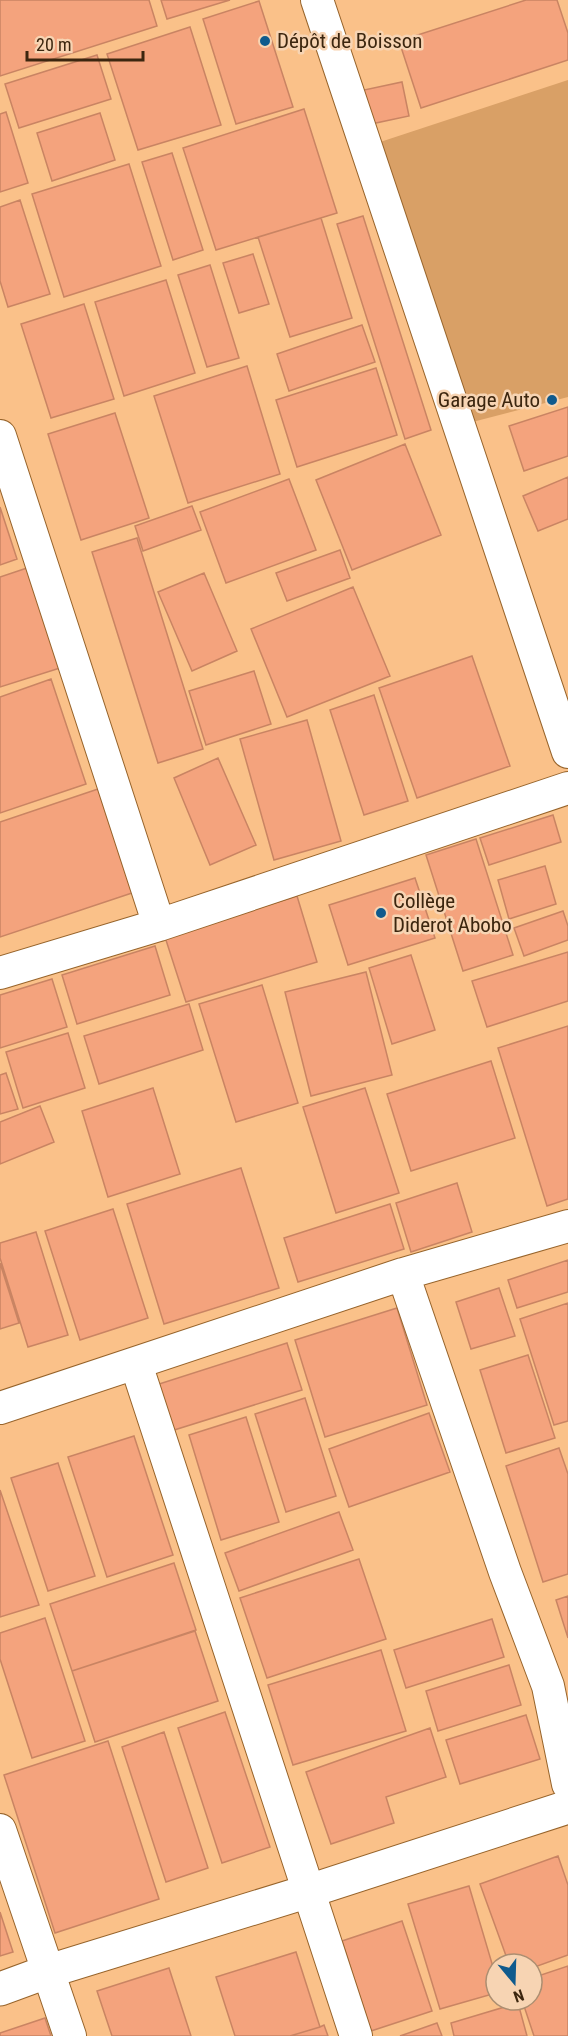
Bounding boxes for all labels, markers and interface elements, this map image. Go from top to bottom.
scale bar [27,24,142,62]
place label: Dépôt de Boisson [277,29,423,53]
text: 20 m [36,34,71,55]
marker: Dépôt de Boisson [258,34,272,48]
place label: Garage Auto [438,388,540,412]
marker: Garage Auto [545,393,559,407]
place label: Collège Diderot Abobo [393,889,512,937]
marker: Collège Diderot Abobo [374,906,388,920]
north arrow [484,1952,544,2012]
text: N [511,1985,526,2006]

